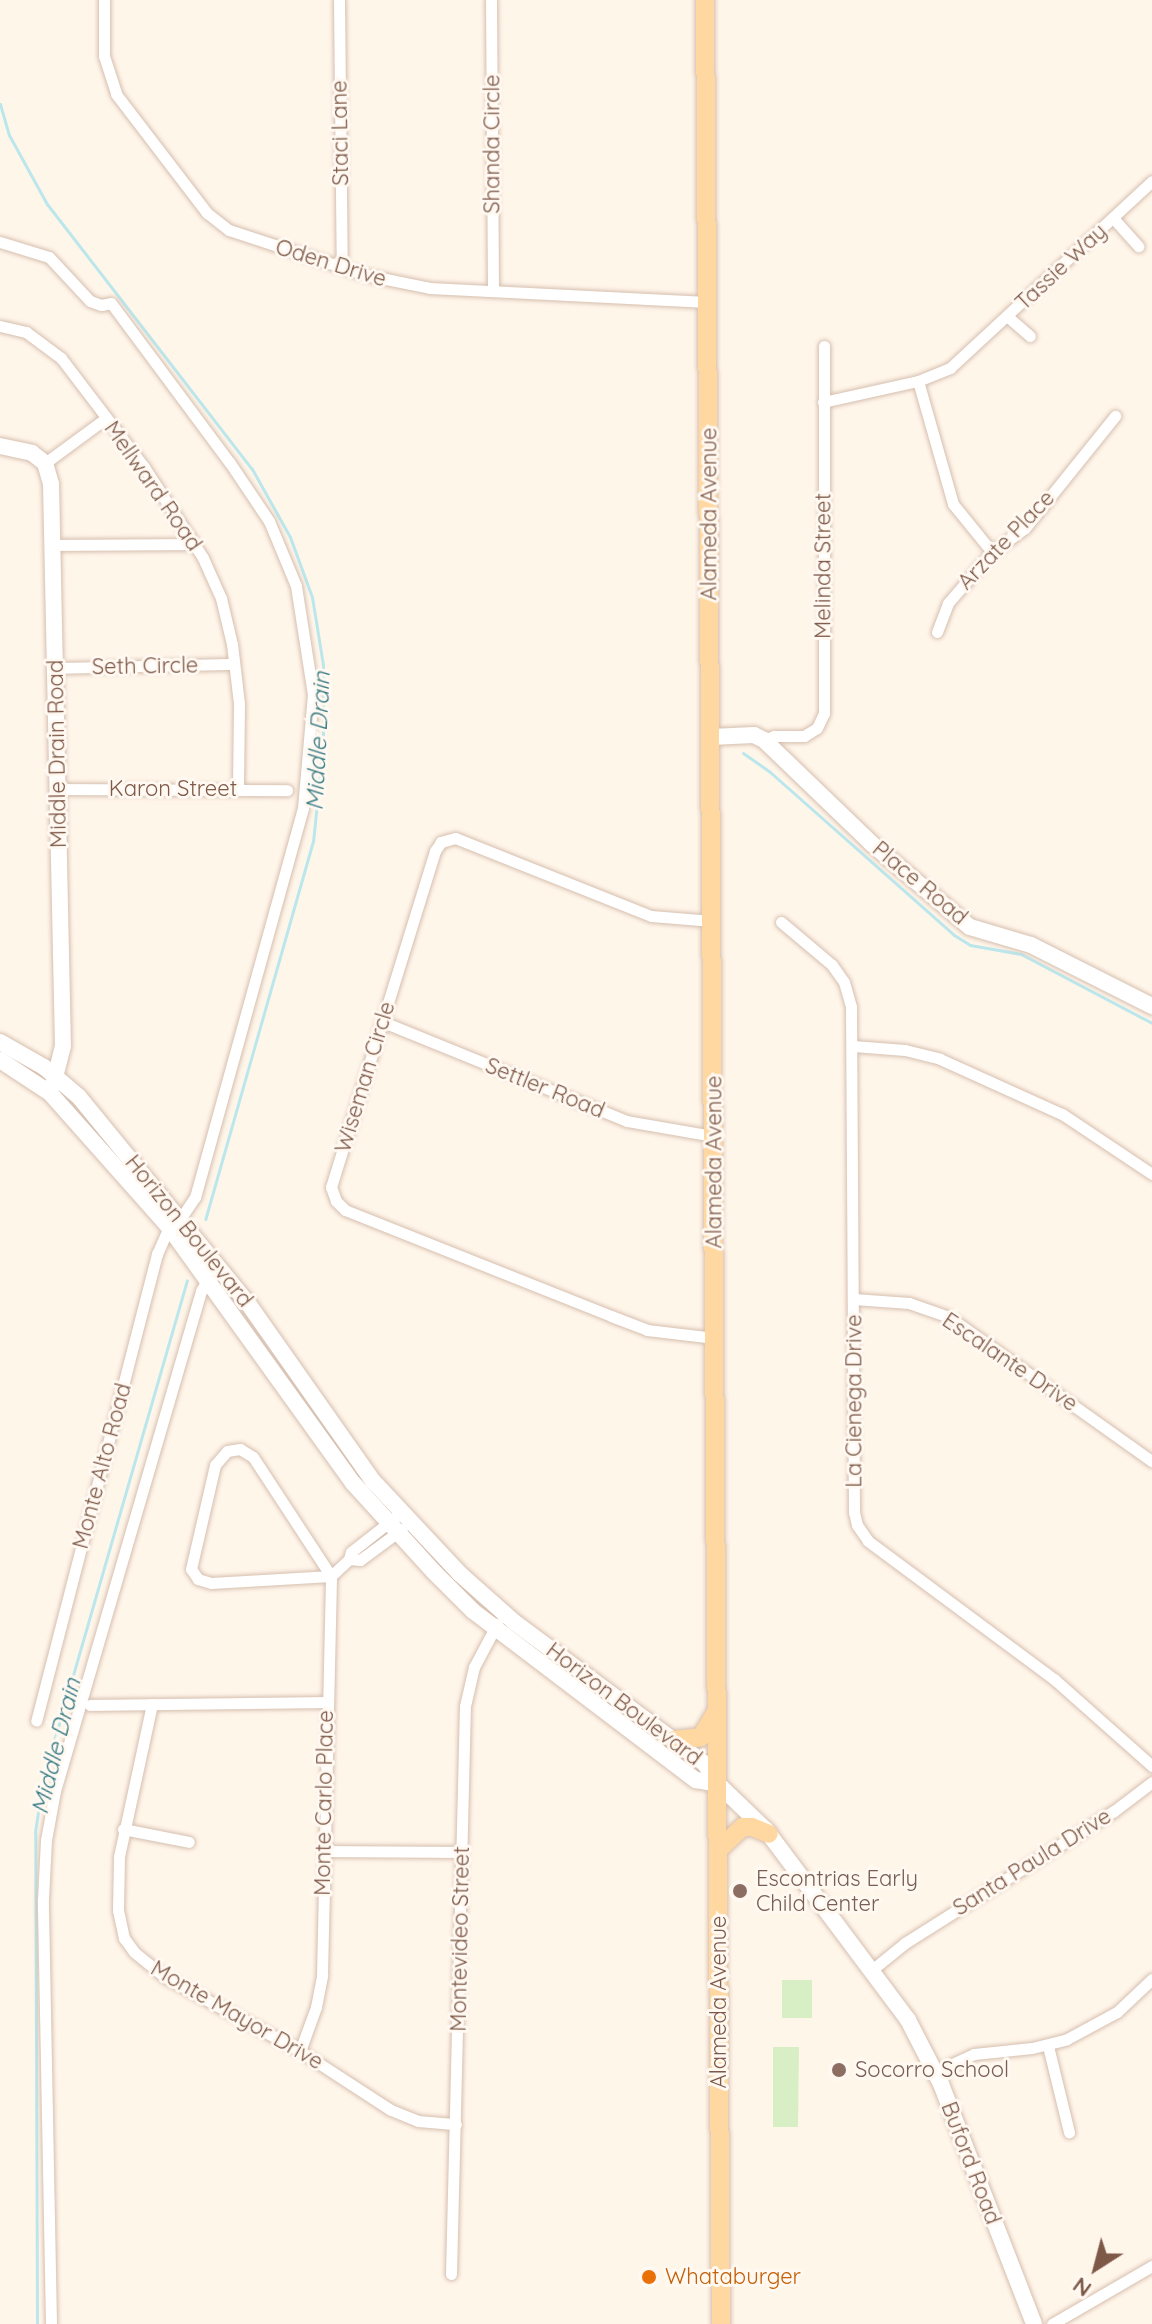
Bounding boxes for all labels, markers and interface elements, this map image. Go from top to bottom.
street label: Shanda Circle [479,74,505,214]
street label: Staci Lane [326,80,354,186]
street label: Tassie Way [1010,218,1112,316]
street label: Oden Drive [272,234,390,292]
street label: Mellward Road [99,416,207,556]
street label: Alameda Avenue [696,427,722,601]
street label: Arzate Place [952,485,1060,595]
street label: Melinda Street [810,493,836,639]
street label: Seth Circle [92,652,198,680]
street label: Middle Drain Road [42,660,72,848]
water label: Middle Drain [300,671,336,811]
street label: Karon Street [109,776,237,802]
street label: Place Road [867,836,973,930]
street label: Wiseman Circle [329,998,401,1156]
street label: Settler Road [482,1052,608,1124]
street label: Alameda Avenue [701,1075,727,1249]
street label: Horizon Boulevard [120,1150,258,1312]
street label: Escalante Drive [937,1307,1083,1417]
street label: La Cienega Drive [841,1314,867,1488]
street label: Monte Alto Road [67,1380,137,1552]
street label: Horizon Boulevard [541,1637,707,1771]
water label: Middle Drain [25,1675,87,1817]
street label: Monte Carlo Place [309,1710,339,1896]
street label: Santa Paula Drive [948,1803,1116,1921]
street label: Montevideo Street [445,1846,475,2032]
place label: Escontrias Early Child Center [756,1865,918,1916]
marker: Escontrias Early Child Center [731,1882,749,1900]
street label: Alameda Avenue [706,1915,732,2089]
street label: Monte Mayor Drive [146,1955,328,2075]
place label: Socorro School [855,2057,1009,2083]
marker: Socorro School [830,2061,848,2079]
street label: Buford Road [936,2098,1006,2228]
north arrow [1056,2228,1136,2308]
place label: Whataburger [665,2264,801,2290]
marker: Whataburger [640,2268,658,2286]
text: N [1067,2271,1097,2304]

